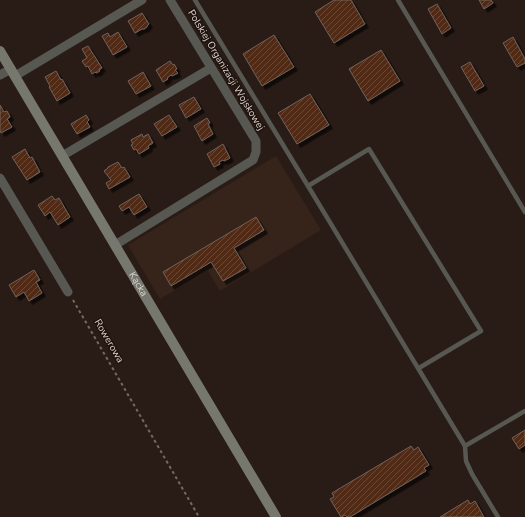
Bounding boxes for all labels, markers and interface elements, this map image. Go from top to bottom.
street label: Polskiej Organizacji Wojskowej [184,7,268,133]
street label: Kącka [125,269,151,299]
street label: Rowerowa [91,317,127,365]

